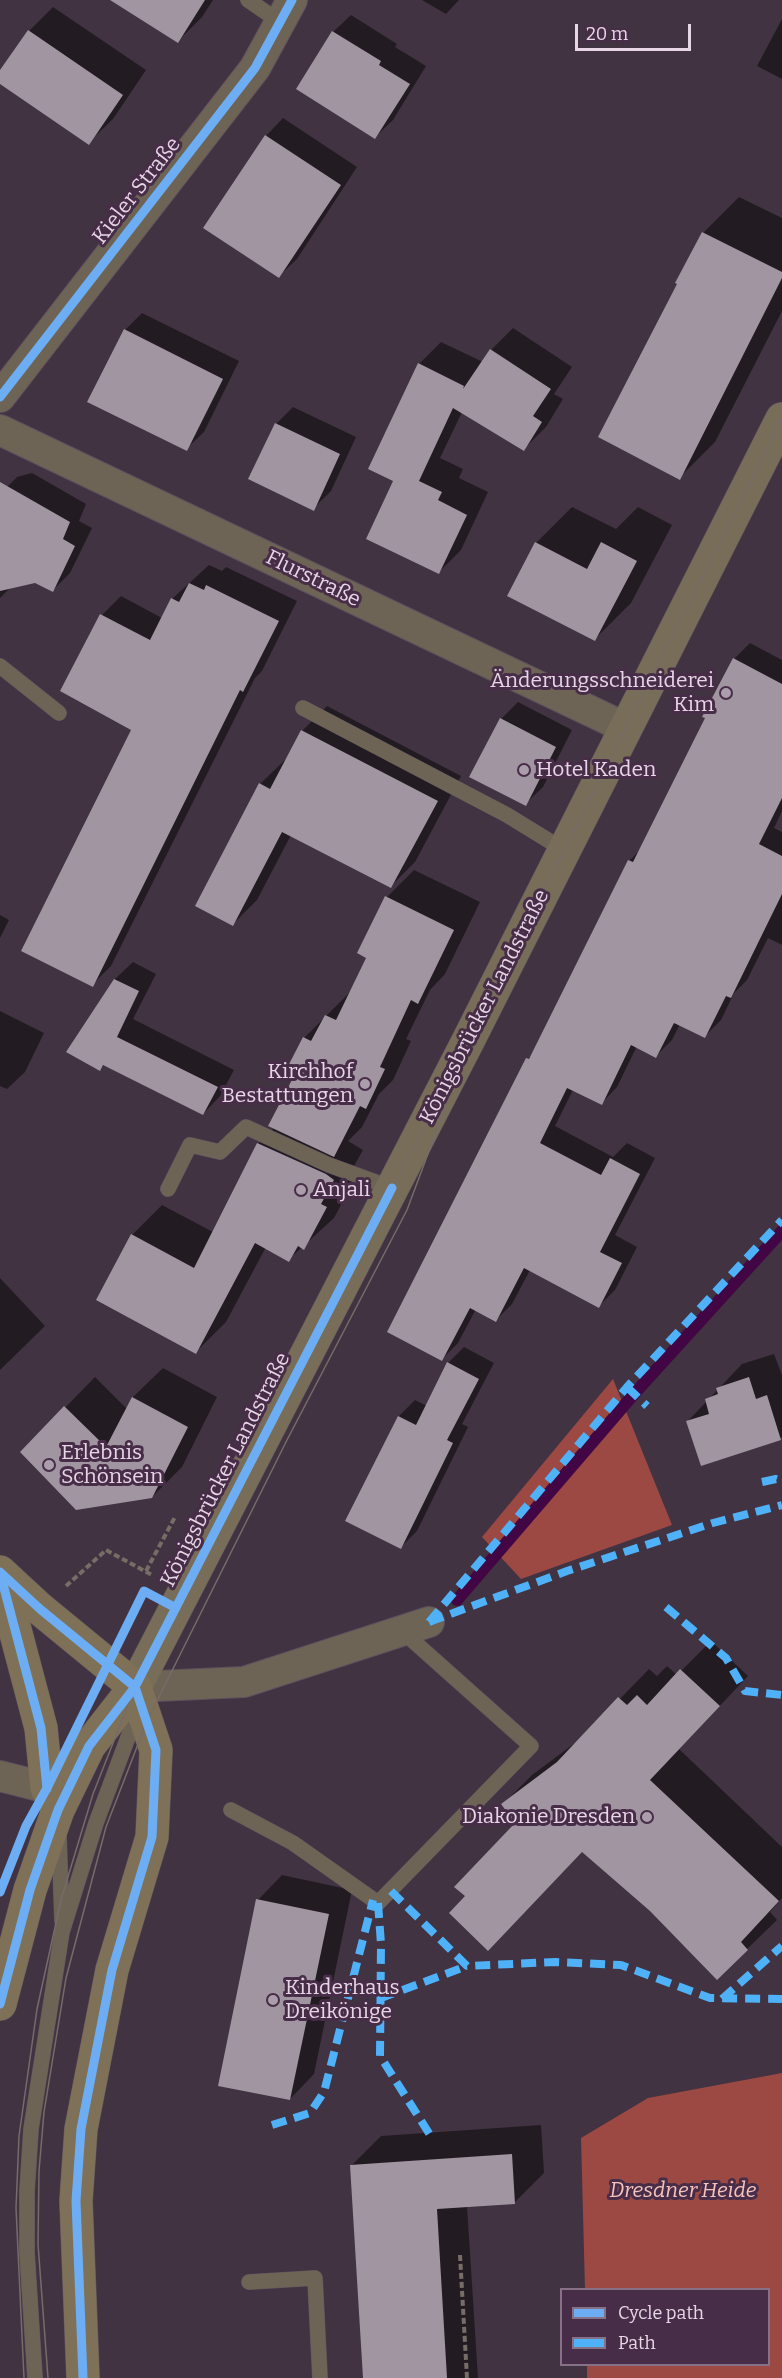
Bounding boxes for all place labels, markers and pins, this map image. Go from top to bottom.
place label: Änderungsschneiderei Kim [490,668,714,718]
marker: Änderungsschneiderei Kim [719,686,733,700]
place label: Hotel Kaden [536,757,656,783]
marker: Hotel Kaden [517,763,531,777]
place label: Kirchhof Bestattungen [222,1059,353,1109]
marker: Kirchhof Bestattungen [358,1077,372,1091]
place label: Anjali [313,1177,370,1203]
marker: Anjali [294,1183,308,1197]
place label: Erlebnis Schönsein [61,1440,163,1490]
marker: Erlebnis Schönsein [42,1458,56,1472]
place label: Diakonie Dresden [462,1804,635,1830]
marker: Diakonie Dresden [640,1810,654,1824]
place label: Kinderhaus Dreikönige [285,1975,400,2025]
marker: Kinderhaus Dreikönige [266,1993,280,2007]

